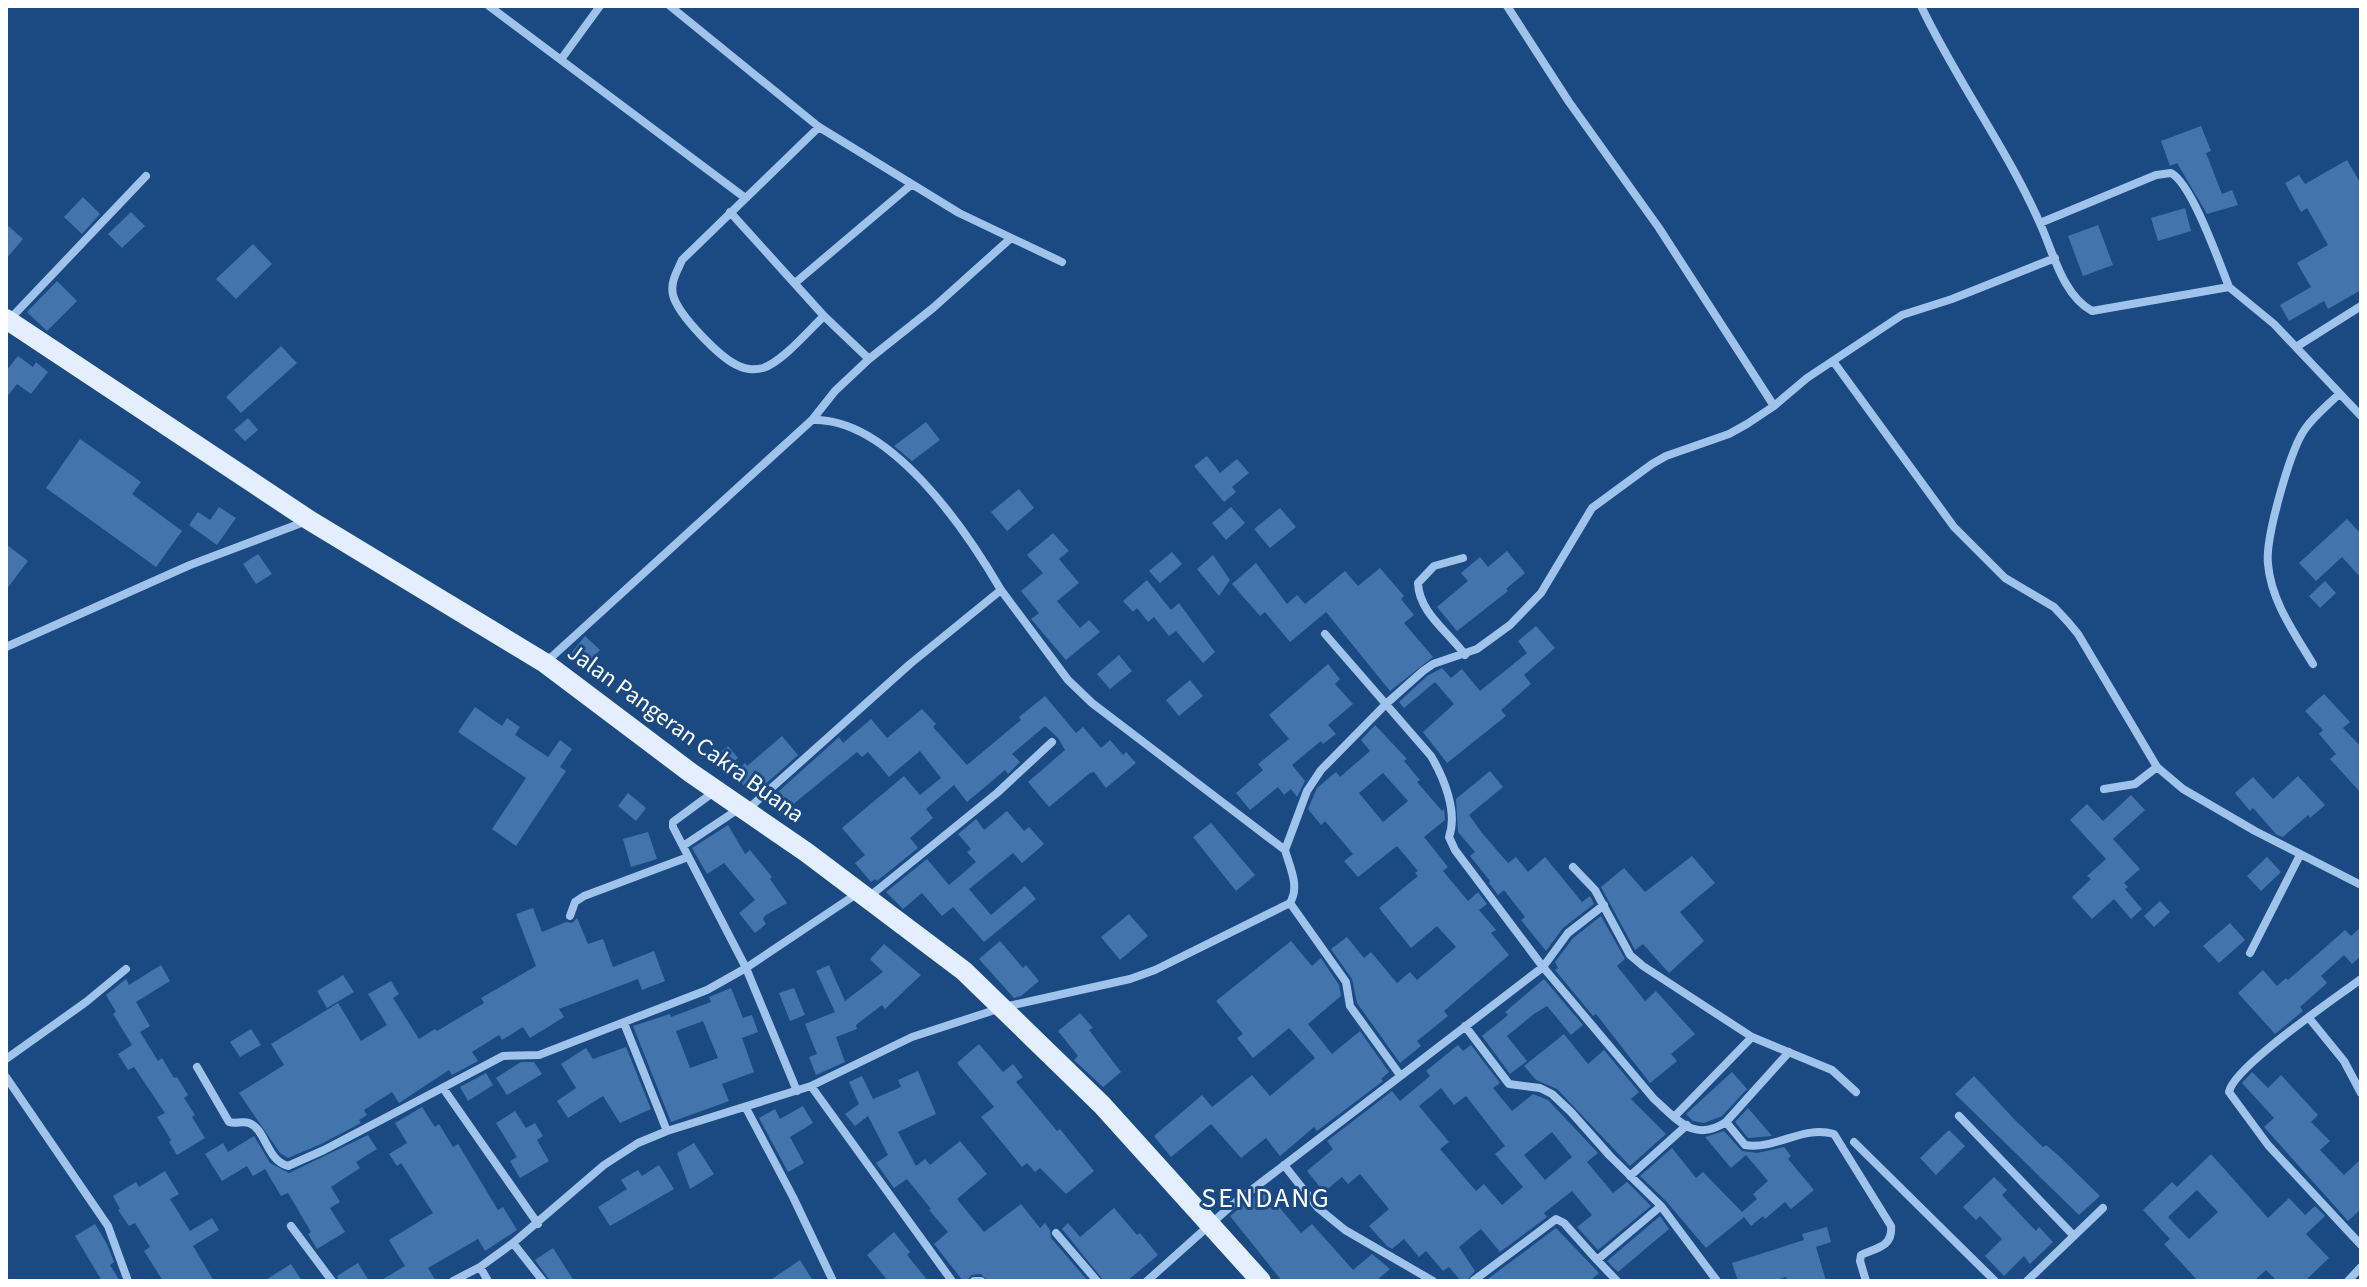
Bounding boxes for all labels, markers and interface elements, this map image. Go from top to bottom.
street label: Jalan Pangeran Cakra Buana [560,635,812,832]
district label: SENDANG [1201,1178,1331,1218]

